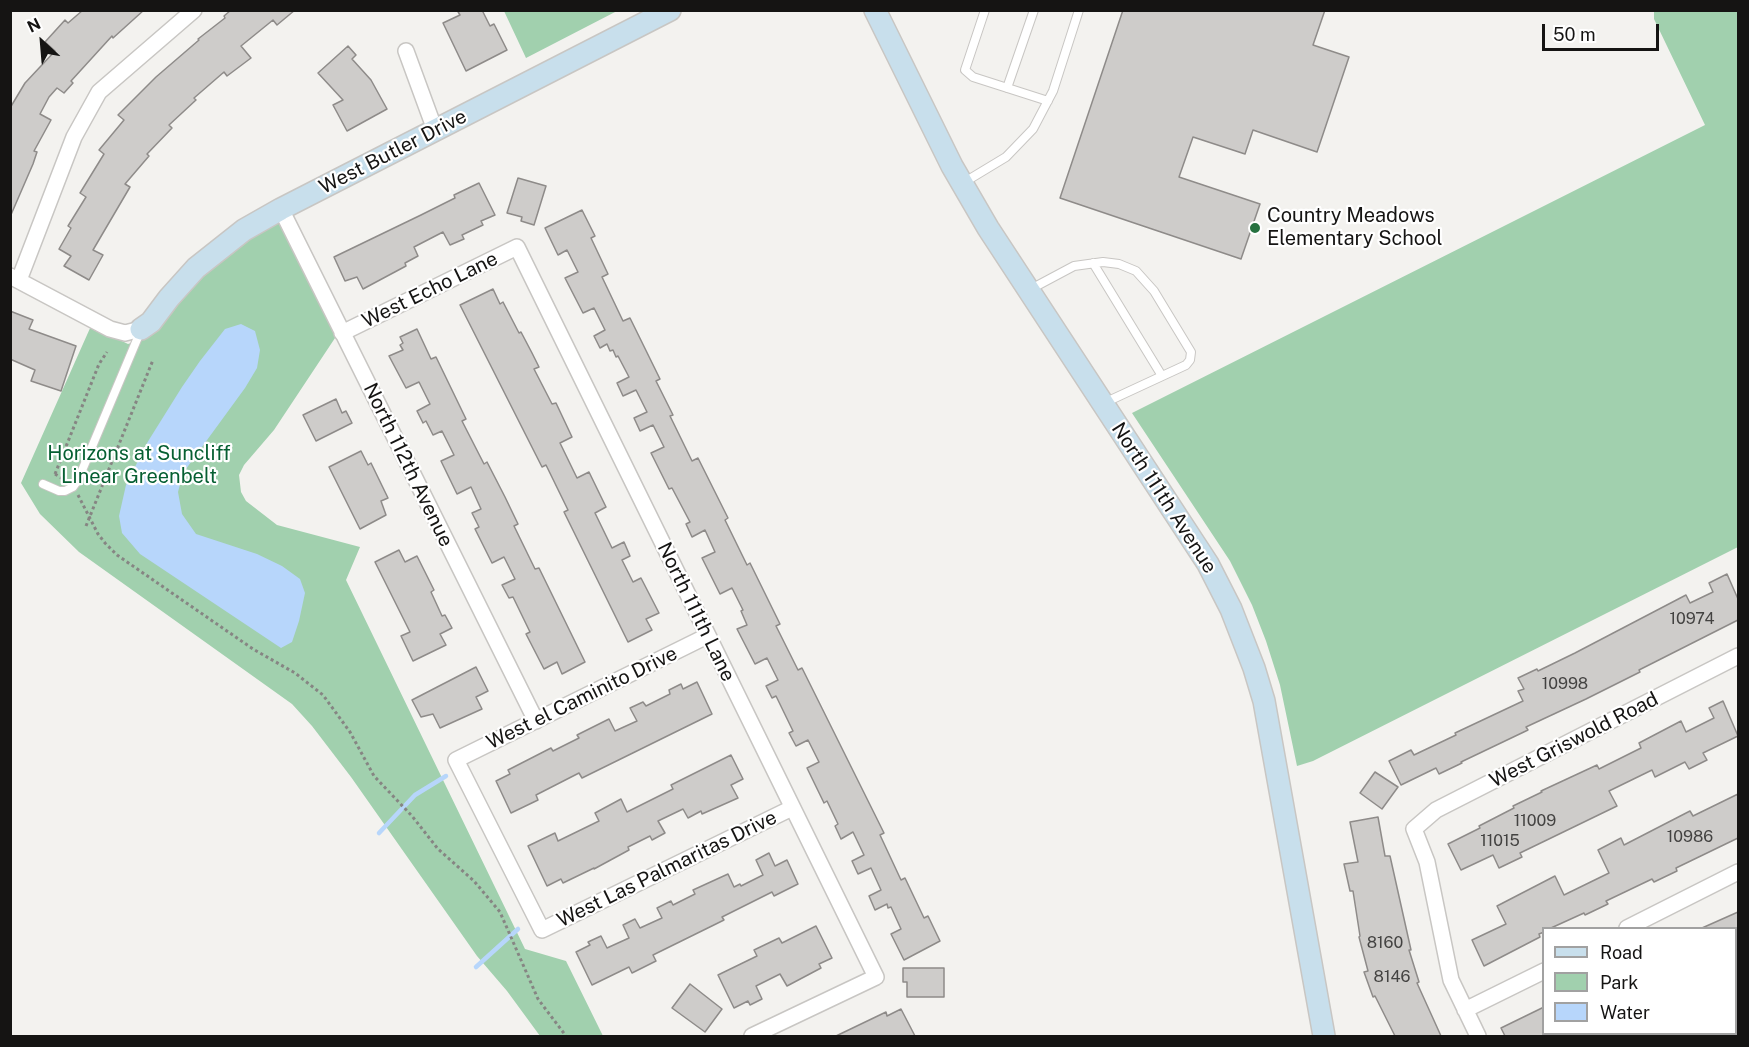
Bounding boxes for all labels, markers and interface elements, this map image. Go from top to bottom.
north arrow [12,12,72,72]
scale bar [1545,12,1662,50]
text: N [24,14,44,37]
text: 50 m [1553,24,1596,45]
street label: West Butler Drive [315,104,471,200]
place label: Country Meadows Elementary School [1267,204,1443,251]
marker: Country Meadows Elementary School [1248,221,1262,235]
street label: West Echo Lane [358,247,502,333]
street label: North 112th Avenue [358,379,458,551]
street label: North 111th Avenue [1106,418,1222,578]
park label: Horizons at Suncliff Linear Greenbelt [47,442,231,489]
street label: North 111th Lane [652,539,740,685]
house number: 10974 [1669,609,1715,629]
street label: West el Caminito Drive [483,641,681,755]
house number: 10998 [1542,674,1588,694]
street label: West Griswold Road [1486,687,1662,793]
street label: West Las Palmaritas Drive [553,805,781,933]
house number: 11009 [1514,811,1556,831]
house number: 10986 [1667,827,1713,847]
house number: 11015 [1480,831,1520,851]
legend [1542,927,1737,1035]
house number: 8160 [1367,933,1403,953]
text: Road [1600,942,1643,963]
house number: 8146 [1374,967,1410,987]
text: Park [1600,972,1638,993]
text: Water [1600,1002,1650,1023]

